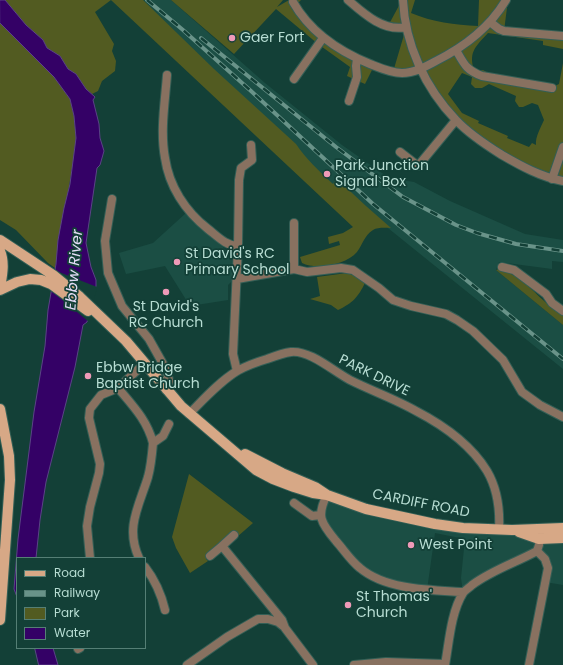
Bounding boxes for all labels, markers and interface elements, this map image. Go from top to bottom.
place label: Gaer Fort [240,30,304,46]
marker: Gaer Fort [227,33,237,43]
place label: Park Junction Signal Box [335,158,429,190]
marker: Park Junction Signal Box [322,169,332,179]
water label: Ebbw River [63,229,87,311]
place label: St David's RC Primary School [185,246,290,278]
marker: St David's RC Primary School [172,257,182,267]
marker: St David's RC Church [161,287,171,297]
place label: St David's RC Church [129,299,203,332]
street label: PARK DRIVE [336,352,412,400]
place label: Ebbw Bridge Baptist Church [96,360,200,392]
marker: Ebbw Bridge Baptist Church [83,371,93,381]
street label: CARDIFF ROAD [371,486,471,522]
place label: West Point [419,537,492,553]
marker: West Point [406,540,416,550]
legend [16,557,146,649]
text: Road [54,564,85,581]
text: Railway [54,584,100,601]
place label: St Thomas' Church [356,589,432,622]
marker: St Thomas' Church [343,600,353,610]
text: Park [54,604,80,621]
text: Water [54,624,90,641]

